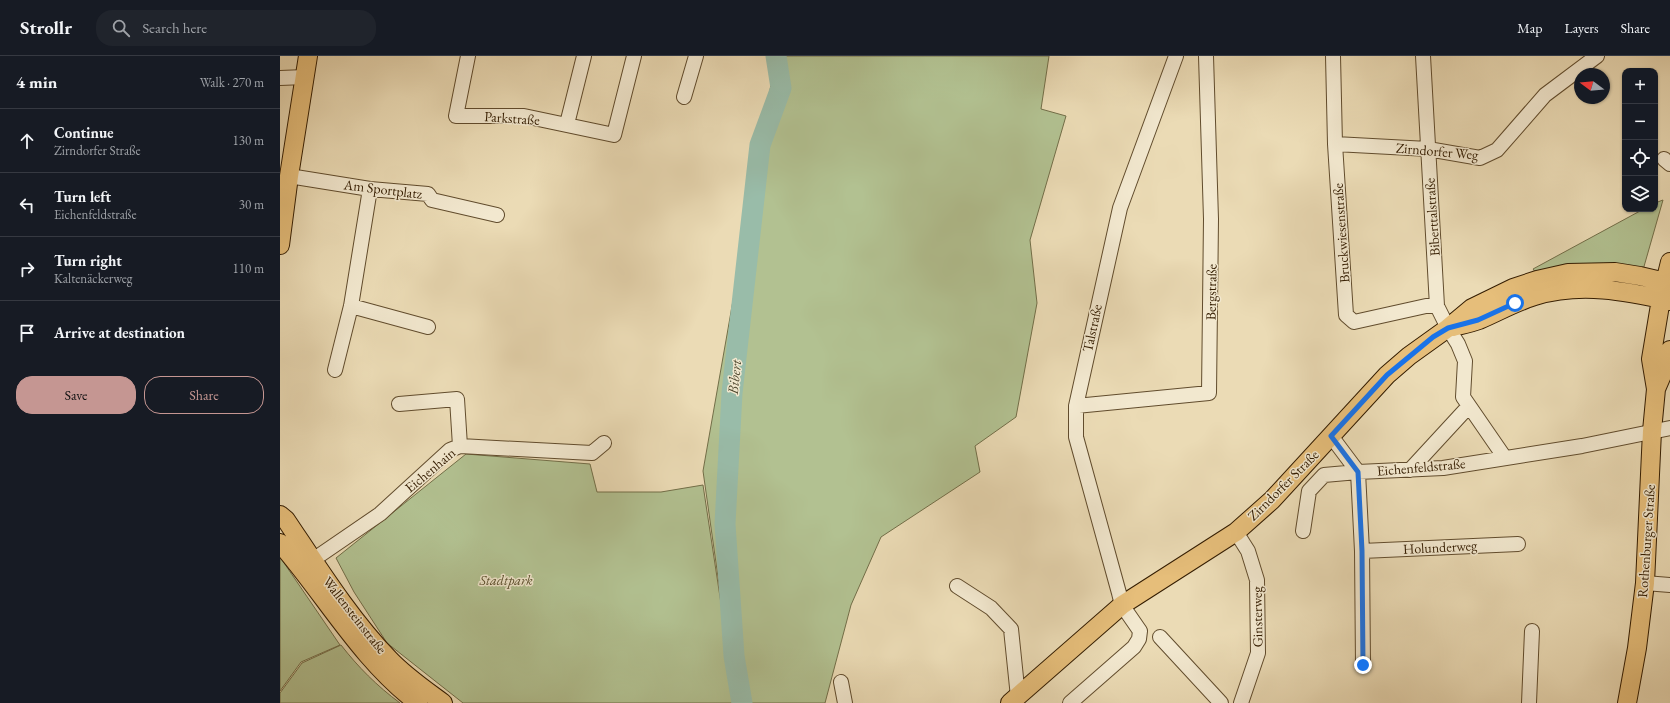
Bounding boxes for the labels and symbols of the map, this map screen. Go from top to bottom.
north arrow [1574,68,1610,104]
street label: Parkstraße [484,107,541,129]
street label: Zirndorfer Weg [1395,138,1480,164]
street label: Am Sportplatz [342,175,424,203]
street label: Biberttalstraße [1420,177,1444,257]
street label: Bruckwiesenstraße [1328,182,1353,284]
street label: Bergstraße [1202,263,1220,320]
route start [1506,294,1524,312]
street label: Talstraße [1078,302,1106,354]
water label: Bibert [723,358,745,396]
street label: Eichenhain [401,443,459,496]
street label: Zirndorfer Straße [1244,445,1323,524]
street label: Eichenfeldstraße [1376,454,1467,480]
street label: Rothenburger Straße [1633,483,1659,598]
street label: Holunderweg [1402,536,1478,558]
park label: Stadtpark [478,571,533,589]
street label: Wallensteinstraße [319,573,391,658]
street label: Ginsterweg [1247,586,1267,648]
route end [1354,656,1372,674]

